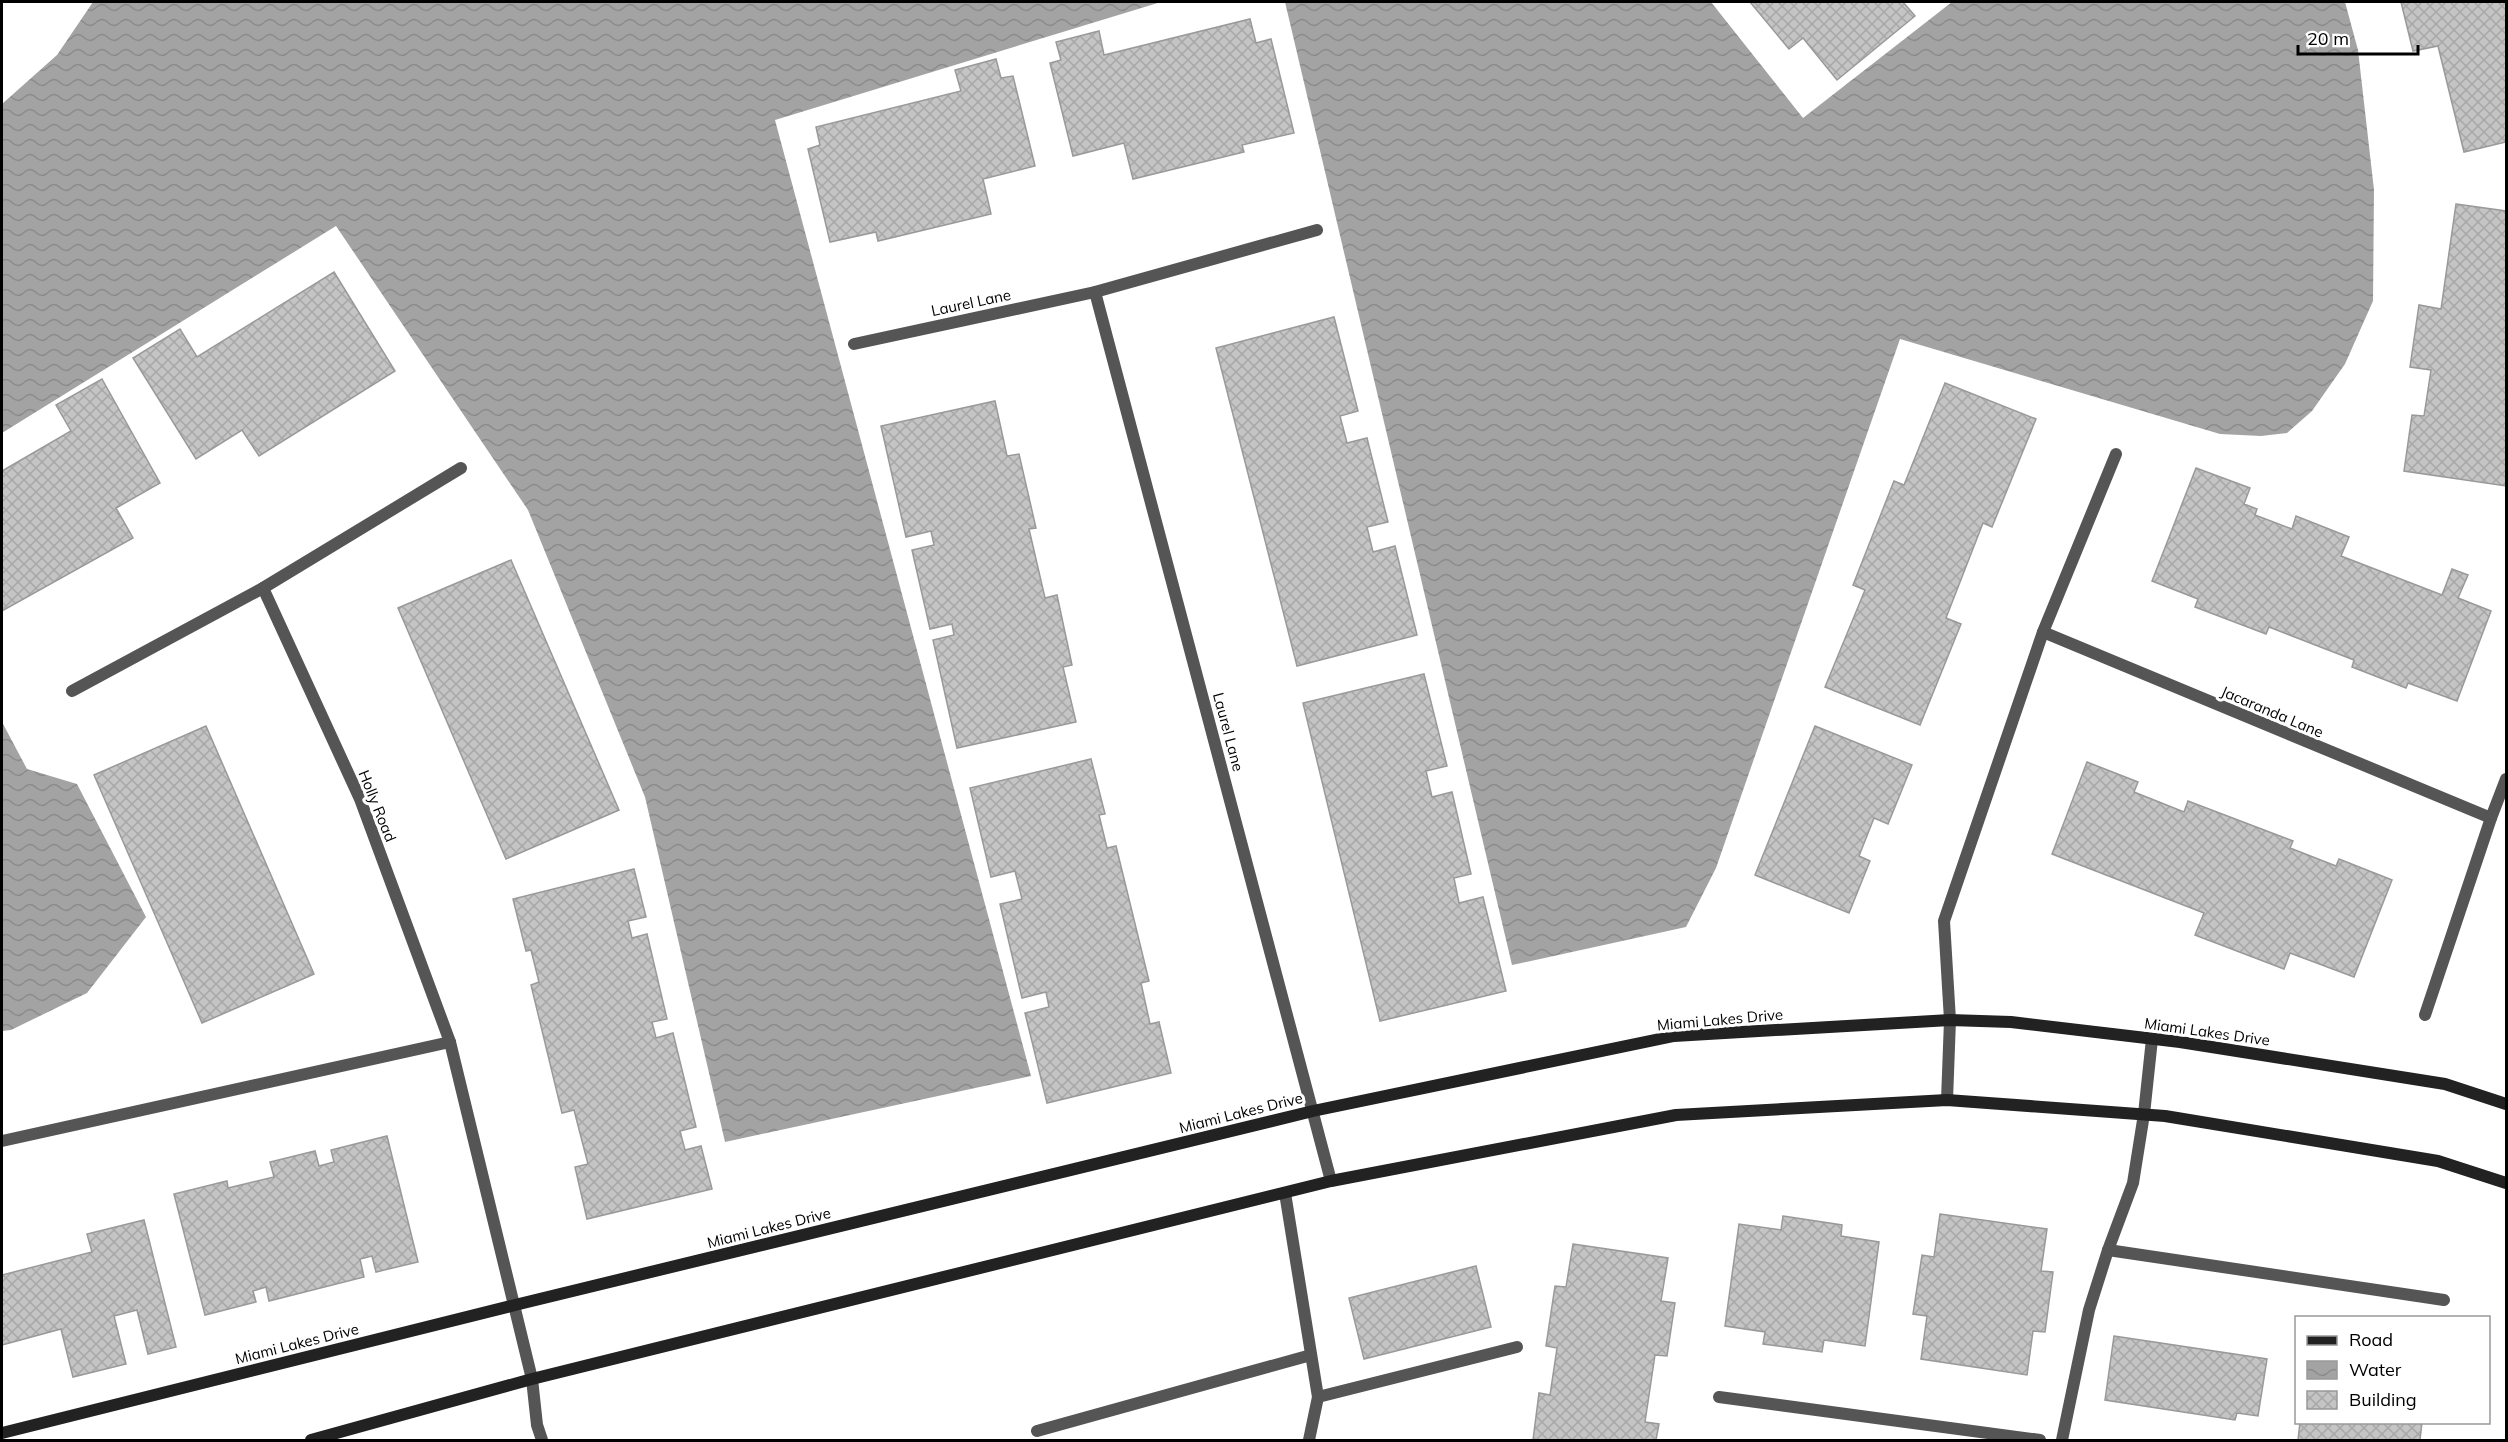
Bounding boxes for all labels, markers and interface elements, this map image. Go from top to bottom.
scale bar [2298,18,2418,56]
text: 20 m [2307,27,2349,50]
street label: Laurel Lane [929,285,1012,320]
street label: Jacaranda Lane [2218,681,2326,742]
street label: Laurel Lane [1209,690,1248,773]
street label: Holly Road [354,767,400,845]
street label: Miami Lakes Drive [1656,1005,1784,1034]
street label: Miami Lakes Drive [2143,1013,2271,1050]
street label: Miami Lakes Drive [1177,1088,1305,1137]
street label: Miami Lakes Drive [705,1203,833,1252]
legend [2295,1316,2490,1424]
street label: Miami Lakes Drive [233,1319,361,1368]
text: Road [2349,1328,2393,1351]
text: Water [2349,1358,2402,1381]
text: Building [2349,1388,2417,1411]

